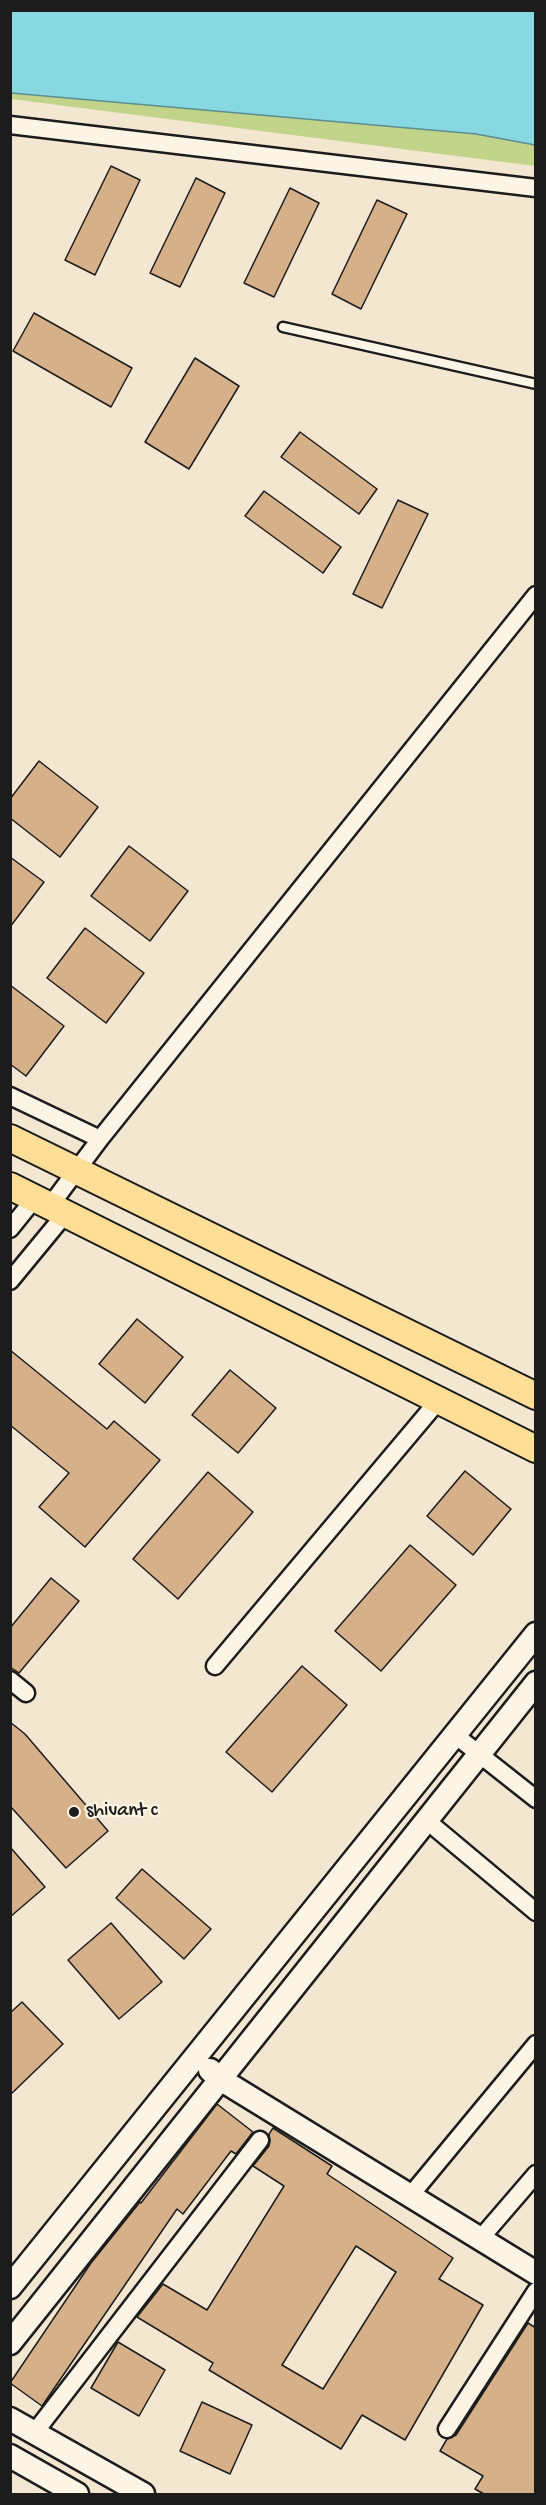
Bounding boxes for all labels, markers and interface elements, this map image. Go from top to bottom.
place label: shivant c [86,1800,158,1824]
marker: shivant c [67,1805,81,1819]

